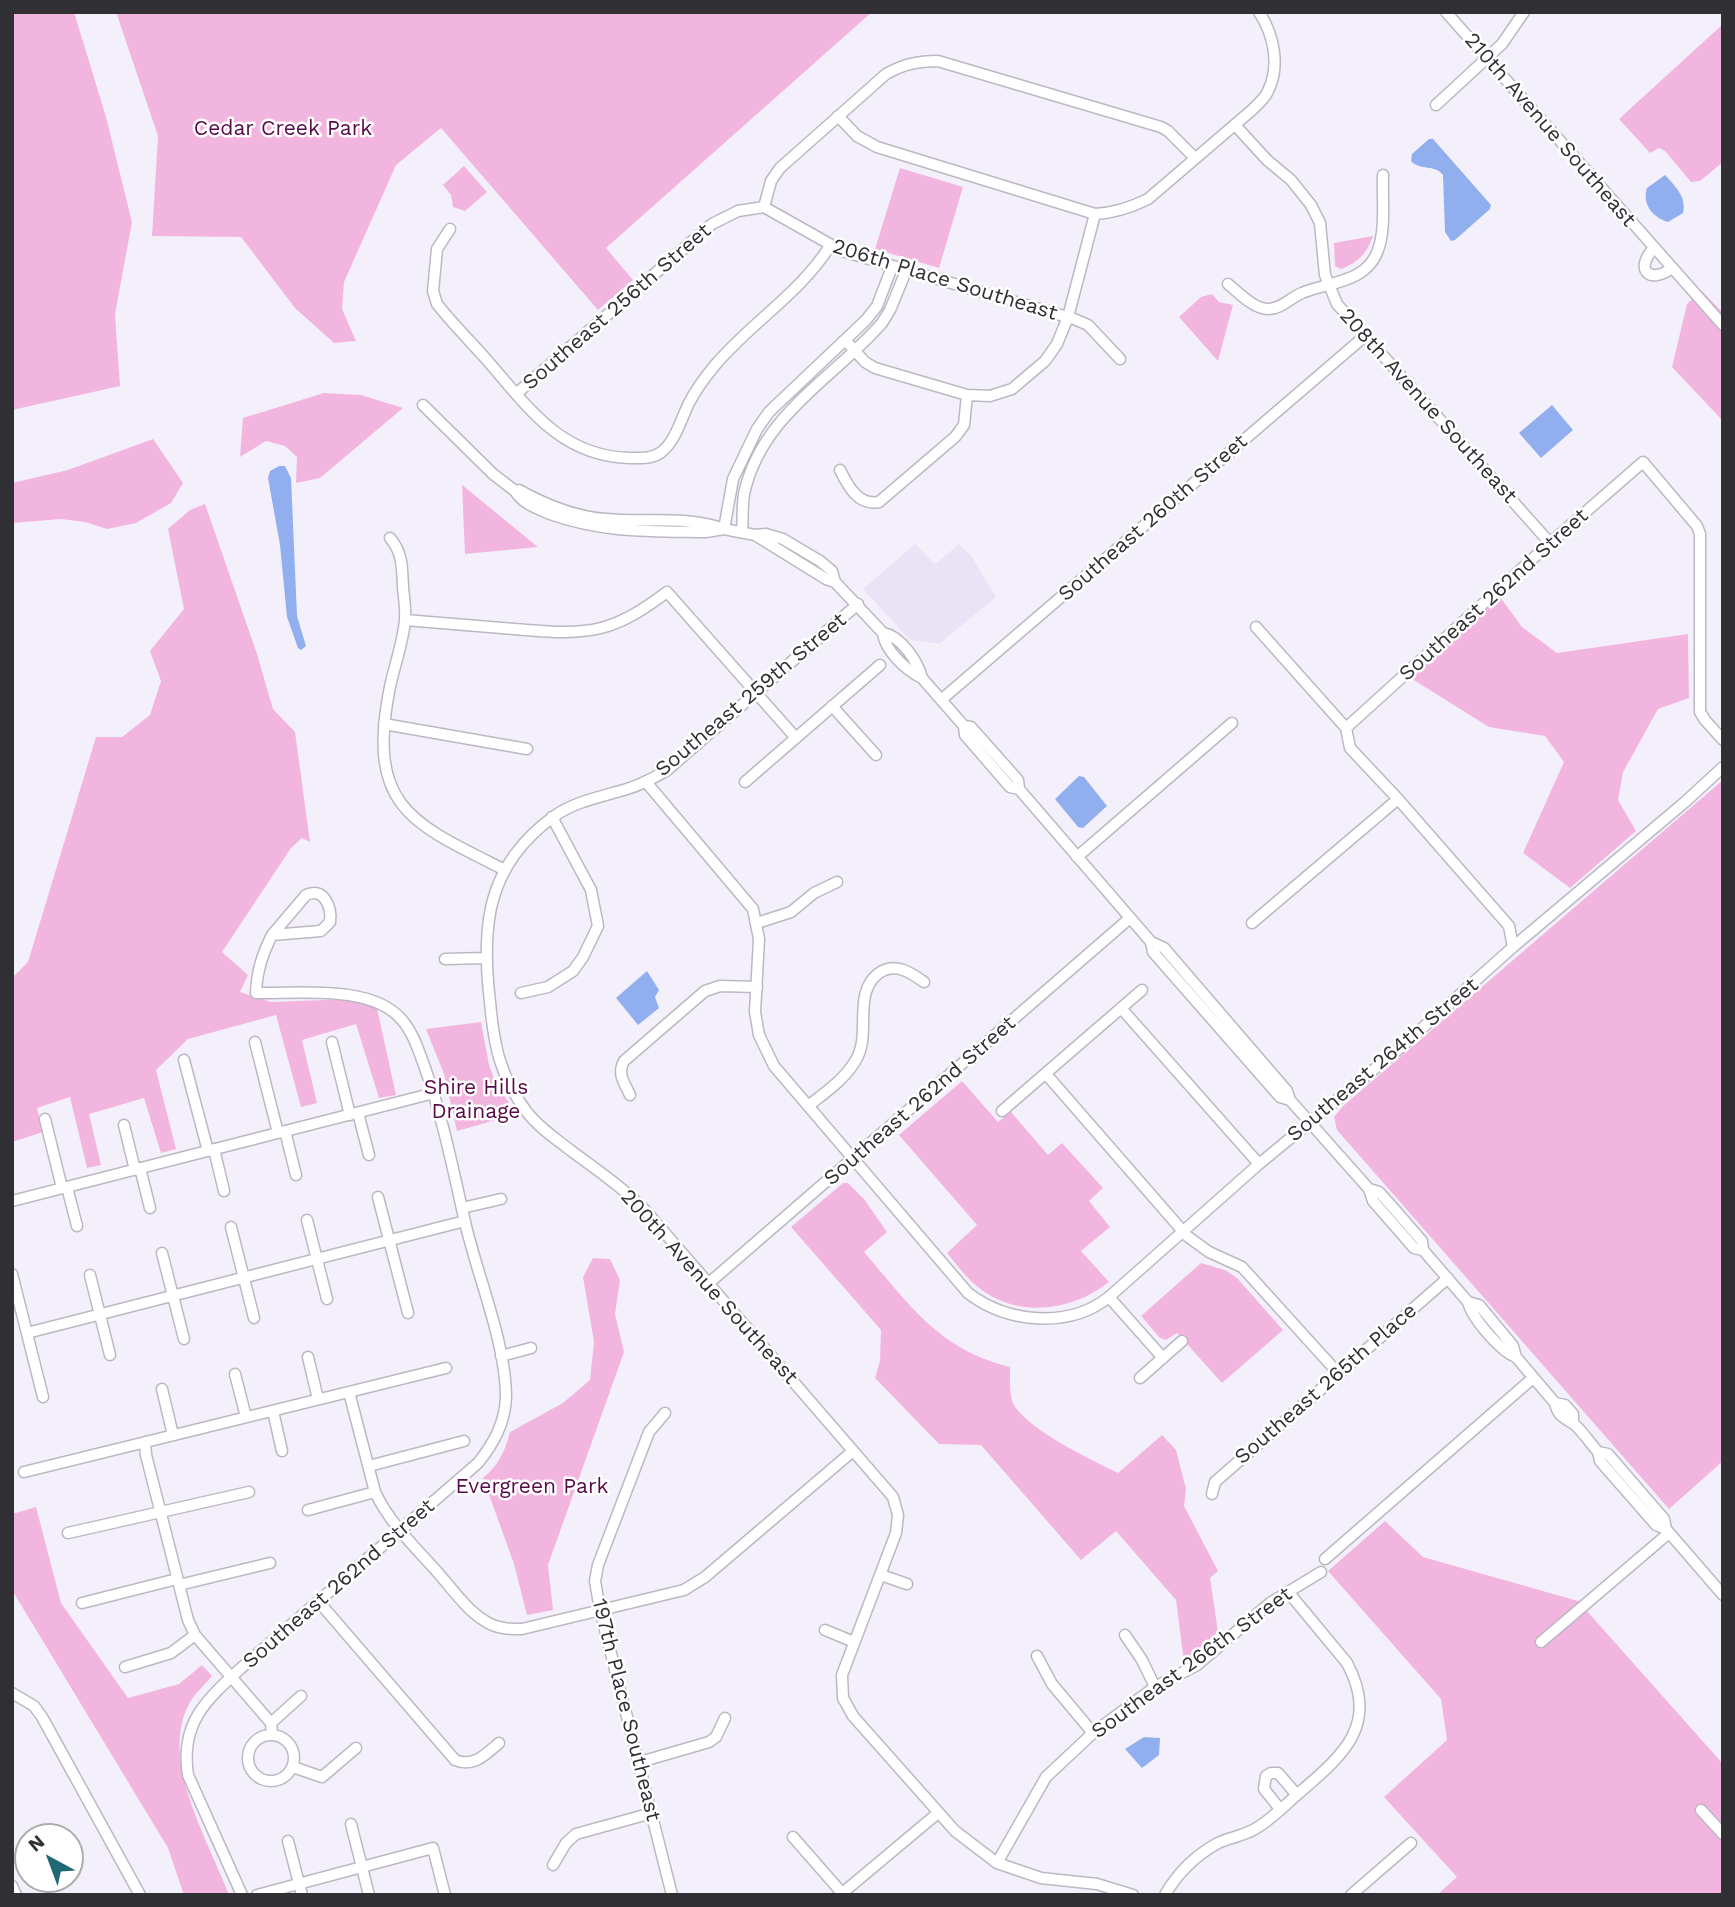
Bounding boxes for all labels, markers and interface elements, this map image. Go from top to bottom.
street label: 210th Avenue Southeast [1459,28,1641,232]
park label: Cedar Creek Park [194,116,372,142]
street label: Southeast 256th Street [518,218,716,396]
street label: 206th Place Southeast [829,234,1061,326]
street label: 208th Avenue Southeast [1334,303,1522,509]
street label: Southeast 260th Street [1053,429,1253,607]
street label: Southeast 262nd Street [1394,503,1594,687]
street label: Southeast 259th Street [650,608,852,782]
street label: Southeast 264th Street [1282,973,1484,1147]
street label: Southeast 262nd Street [819,1011,1021,1191]
park label: Shire Hills Drainage [424,1075,528,1125]
street label: 200th Avenue Southeast [615,1184,803,1390]
street label: Southeast 265th Place [1230,1298,1422,1470]
park label: Evergreen Park [456,1474,608,1500]
street label: Southeast 262nd Street [238,1494,440,1674]
street label: Southeast 266th Street [1087,1582,1297,1744]
street label: 197th Place Southeast [586,1596,666,1824]
north arrow [14,1823,84,1893]
text: N [23,1830,49,1857]

